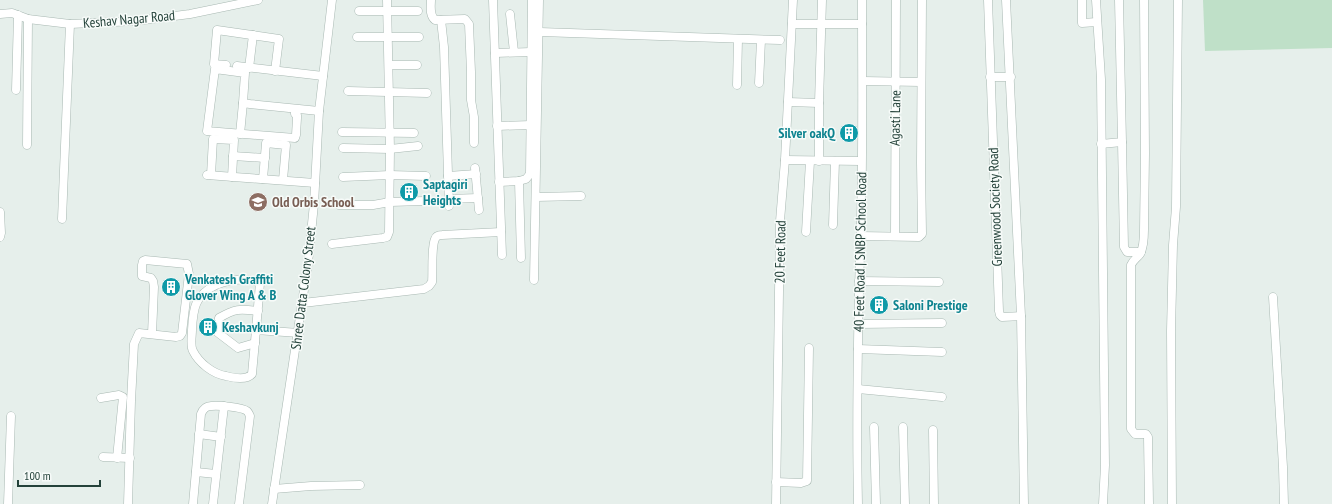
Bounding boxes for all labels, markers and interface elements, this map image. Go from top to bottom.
street label: Keshav Nagar Road [82,6,176,32]
street label: Agasti Lane [886,90,904,146]
building icon: Silver oakQ [838,122,860,144]
place label: Silver oakQ [778,124,836,142]
street label: Greenwood Society Road [984,147,1006,267]
street label: 40 Feet Road | SNBP School Road [850,172,870,332]
place label: Saptagiri Heights [423,175,468,209]
building icon: Saptagiri Heights [398,181,420,203]
school or university icon: Old Orbis School [247,191,269,213]
place label: Old Orbis School [272,193,355,211]
street label: 20 Feet Road [770,220,790,284]
street label: Shree Datta Colony Street [287,225,320,351]
place label: Venkatesh Graffiti Glover Wing A & B [184,270,276,304]
building icon: Venkatesh Graffiti Glover Wing A & B [160,276,182,298]
building icon: Saloni Prestige [868,294,890,316]
place label: Saloni Prestige [893,296,968,314]
building icon: Keshavkunj [197,316,219,338]
place label: Keshavkunj [222,318,279,336]
scale bar [18,462,100,488]
text: 100 m [24,468,51,483]

